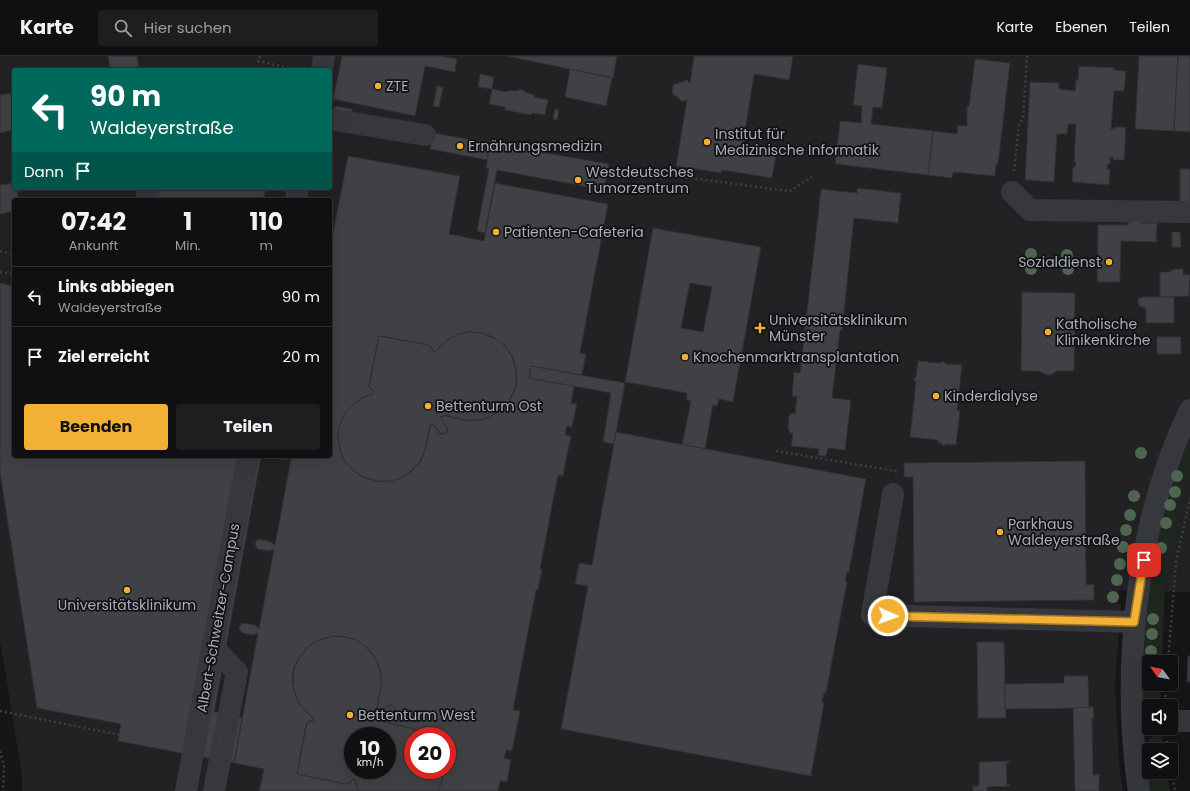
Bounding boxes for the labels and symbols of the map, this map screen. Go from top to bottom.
place label: ZTE [386,76,408,96]
marker: ZTE [373,81,383,91]
place label: Institut für Medizinische Informatik [715,124,880,160]
place label: Ernährungsmedizin [468,136,602,156]
marker: Institut für Medizinische Informatik [702,137,712,147]
marker: Ernährungsmedizin [455,141,465,151]
place label: Westdeutsches Tumorzentrum [586,162,694,198]
marker: Westdeutsches Tumorzentrum [573,175,583,185]
place label: Patienten-Cafeteria [504,222,644,242]
marker: Patienten-Cafeteria [491,227,501,237]
place label: Sozialdienst [1018,252,1101,272]
marker: Sozialdienst [1104,257,1114,267]
place label: Universitätsklinikum Münster [769,310,907,346]
place label: Katholische Klinikenkirche [1056,314,1151,350]
marker: Universitätsklinikum Münster [754,322,766,334]
marker: Katholische Klinikenkirche [1043,327,1053,337]
place label: Knochenmarktransplantation [693,347,899,367]
marker: Knochenmarktransplantation [680,352,690,362]
place label: Kinderdialyse [944,386,1038,406]
marker: Kinderdialyse [931,391,941,401]
place label: Bettenturm Ost [436,396,542,416]
marker: Bettenturm Ost [423,401,433,411]
place label: Parkhaus Waldeyerstraße [1008,514,1120,550]
street label: Albert-Schweitzer-Campus [191,522,245,714]
marker: Parkhaus Waldeyerstraße [995,527,1005,537]
pin [1127,543,1161,577]
marker: Universitätsklinikum [122,585,132,595]
place label: Universitätsklinikum [58,595,196,615]
position arrow [867,595,909,637]
north arrow [1142,655,1178,691]
place label: Bettenturm West [358,705,475,725]
marker: Bettenturm West [345,710,355,720]
speed limit sign: 20 [404,727,456,779]

